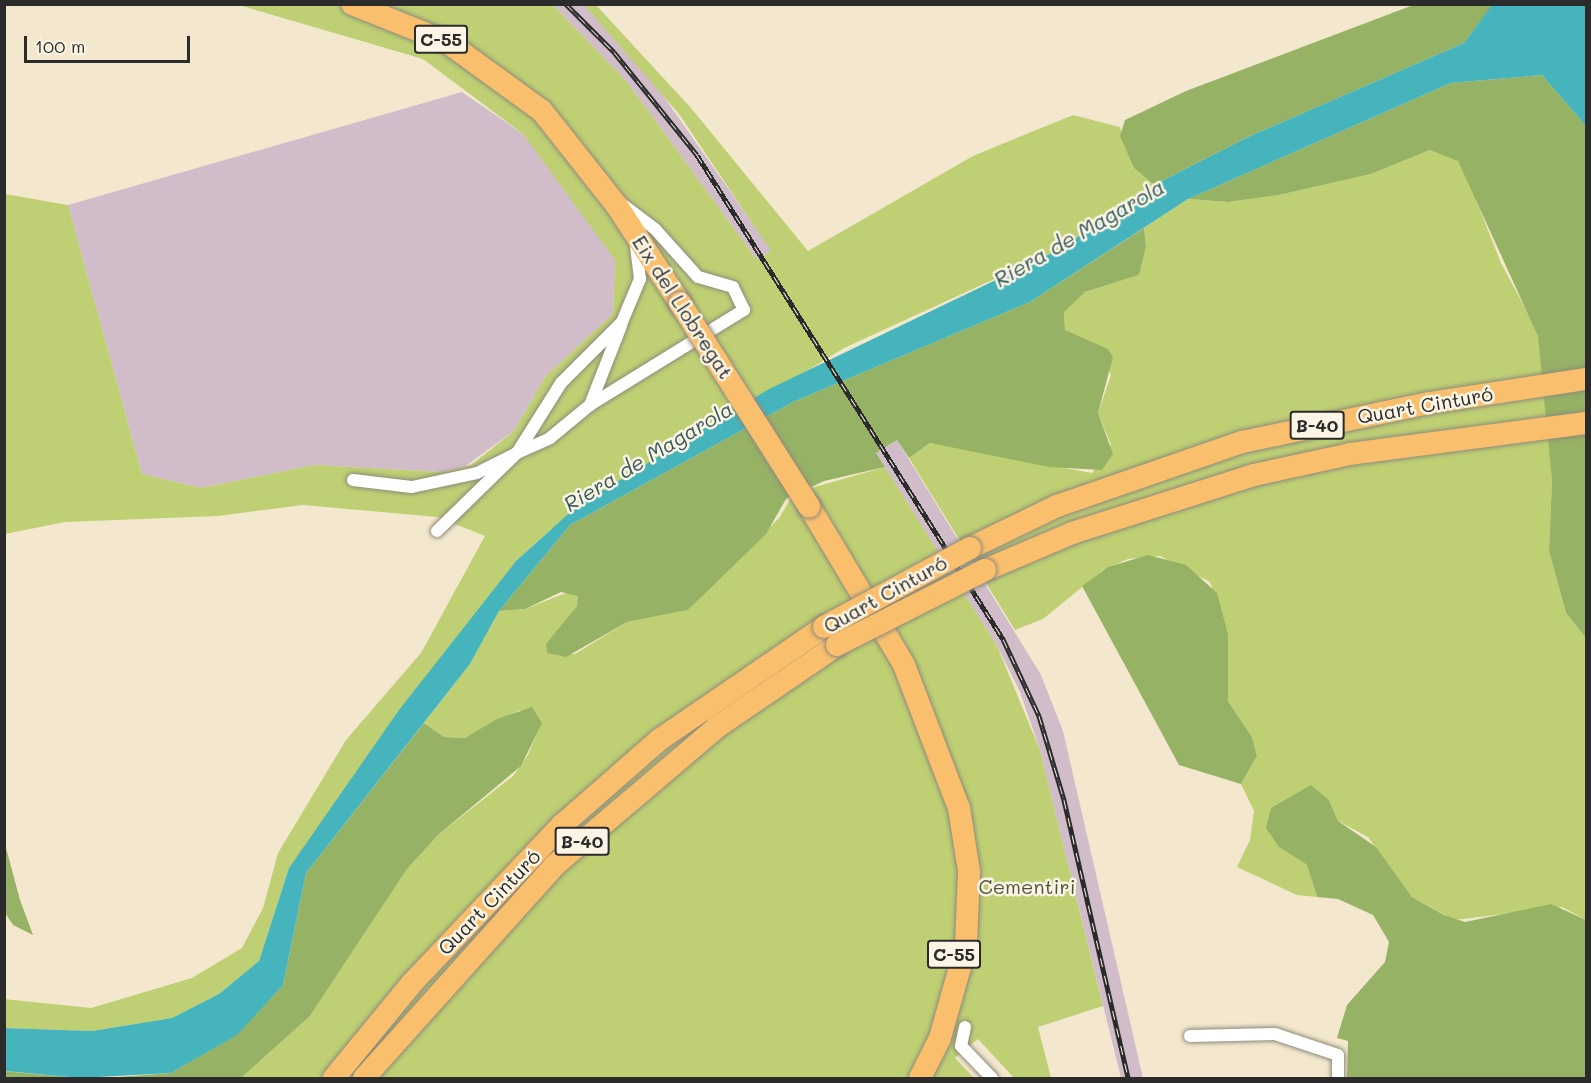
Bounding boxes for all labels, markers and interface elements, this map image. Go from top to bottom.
scale bar [27,24,194,62]
road number: C-55 [414,24,468,54]
text: 100 m [35,34,85,58]
water label: Riera de Magarola [989,174,1169,292]
street label: Eix del Llobregat [628,231,738,383]
street label: Quart Cinturó [1355,381,1495,429]
water label: Riera de Magarola [559,396,737,516]
road number: B-40 [1288,410,1346,440]
street label: Quart Cinturó [819,550,951,638]
road number: B-40 [554,826,610,856]
street label: Quart Cinturó [433,844,545,960]
park label: Cementiri [978,874,1076,898]
road number: C-55 [927,939,981,969]

